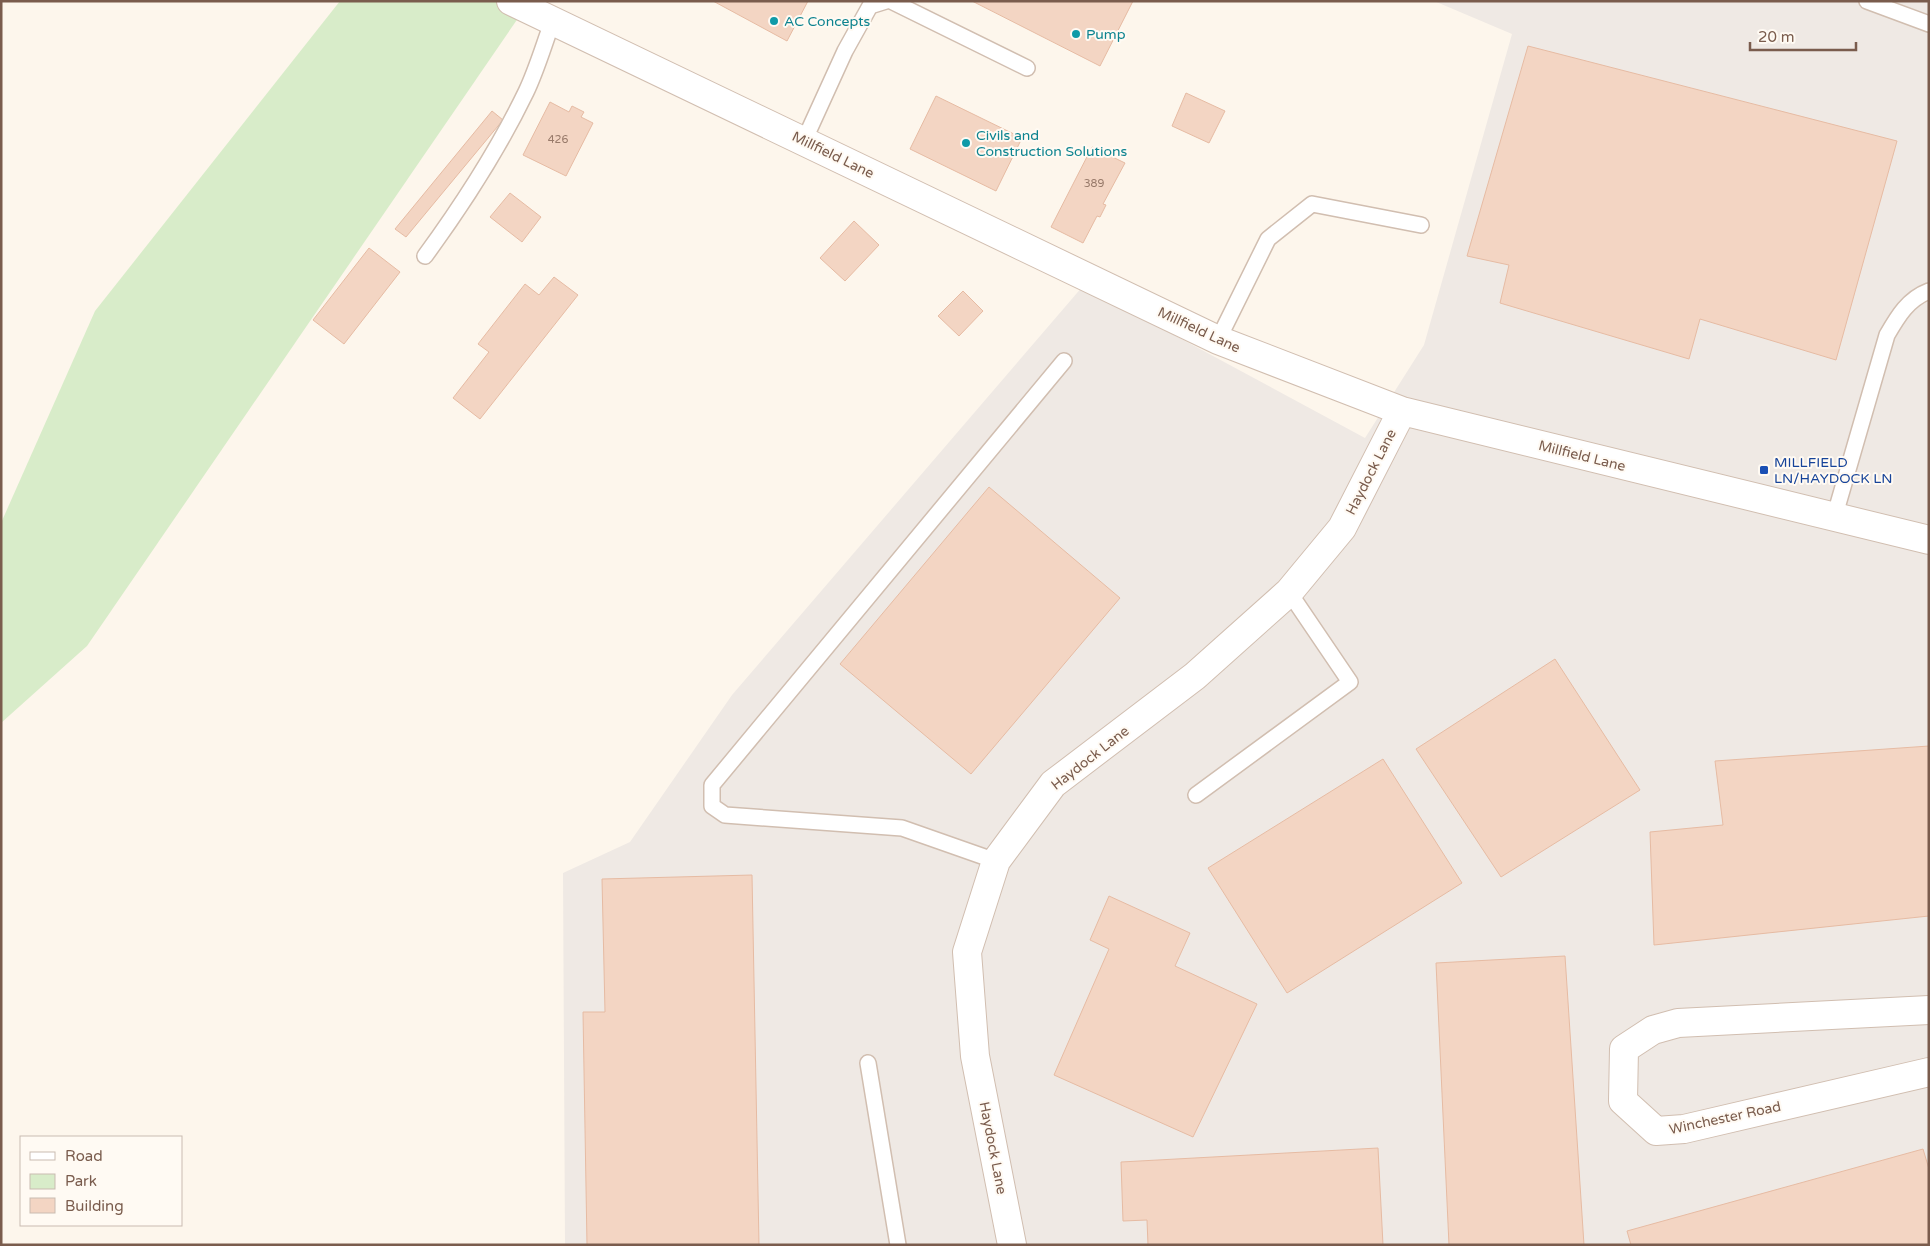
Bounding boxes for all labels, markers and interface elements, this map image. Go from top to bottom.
place label: AC Concepts [784,13,871,30]
marker: AC Concepts [768,15,780,27]
scale bar [1750,20,1856,52]
place label: Pump [1086,26,1126,43]
marker: Pump [1070,28,1082,40]
text: 20 m [1758,28,1795,46]
place label: Civils and Construction Solutions [976,127,1127,160]
street label: Millfield Lane [789,128,877,182]
house number: 426 [548,133,568,146]
marker: Civils and Construction Solutions [960,137,972,149]
house number: 389 [1084,177,1104,190]
street label: Millfield Lane [1155,303,1243,357]
street label: Haydock Lane [1342,426,1400,518]
street label: Millfield Lane [1537,437,1627,475]
place label: MILLFIELD LN/HAYDOCK LN [1774,454,1893,487]
marker: MILLFIELD LN/HAYDOCK LN [1758,464,1770,476]
street label: Haydock Lane [1048,722,1132,794]
street label: Winchester Road [1667,1098,1783,1138]
street label: Haydock Lane [976,1100,1010,1196]
legend [20,1136,182,1226]
text: Road [65,1147,103,1165]
text: Park [65,1172,97,1190]
text: Building [65,1197,124,1215]

